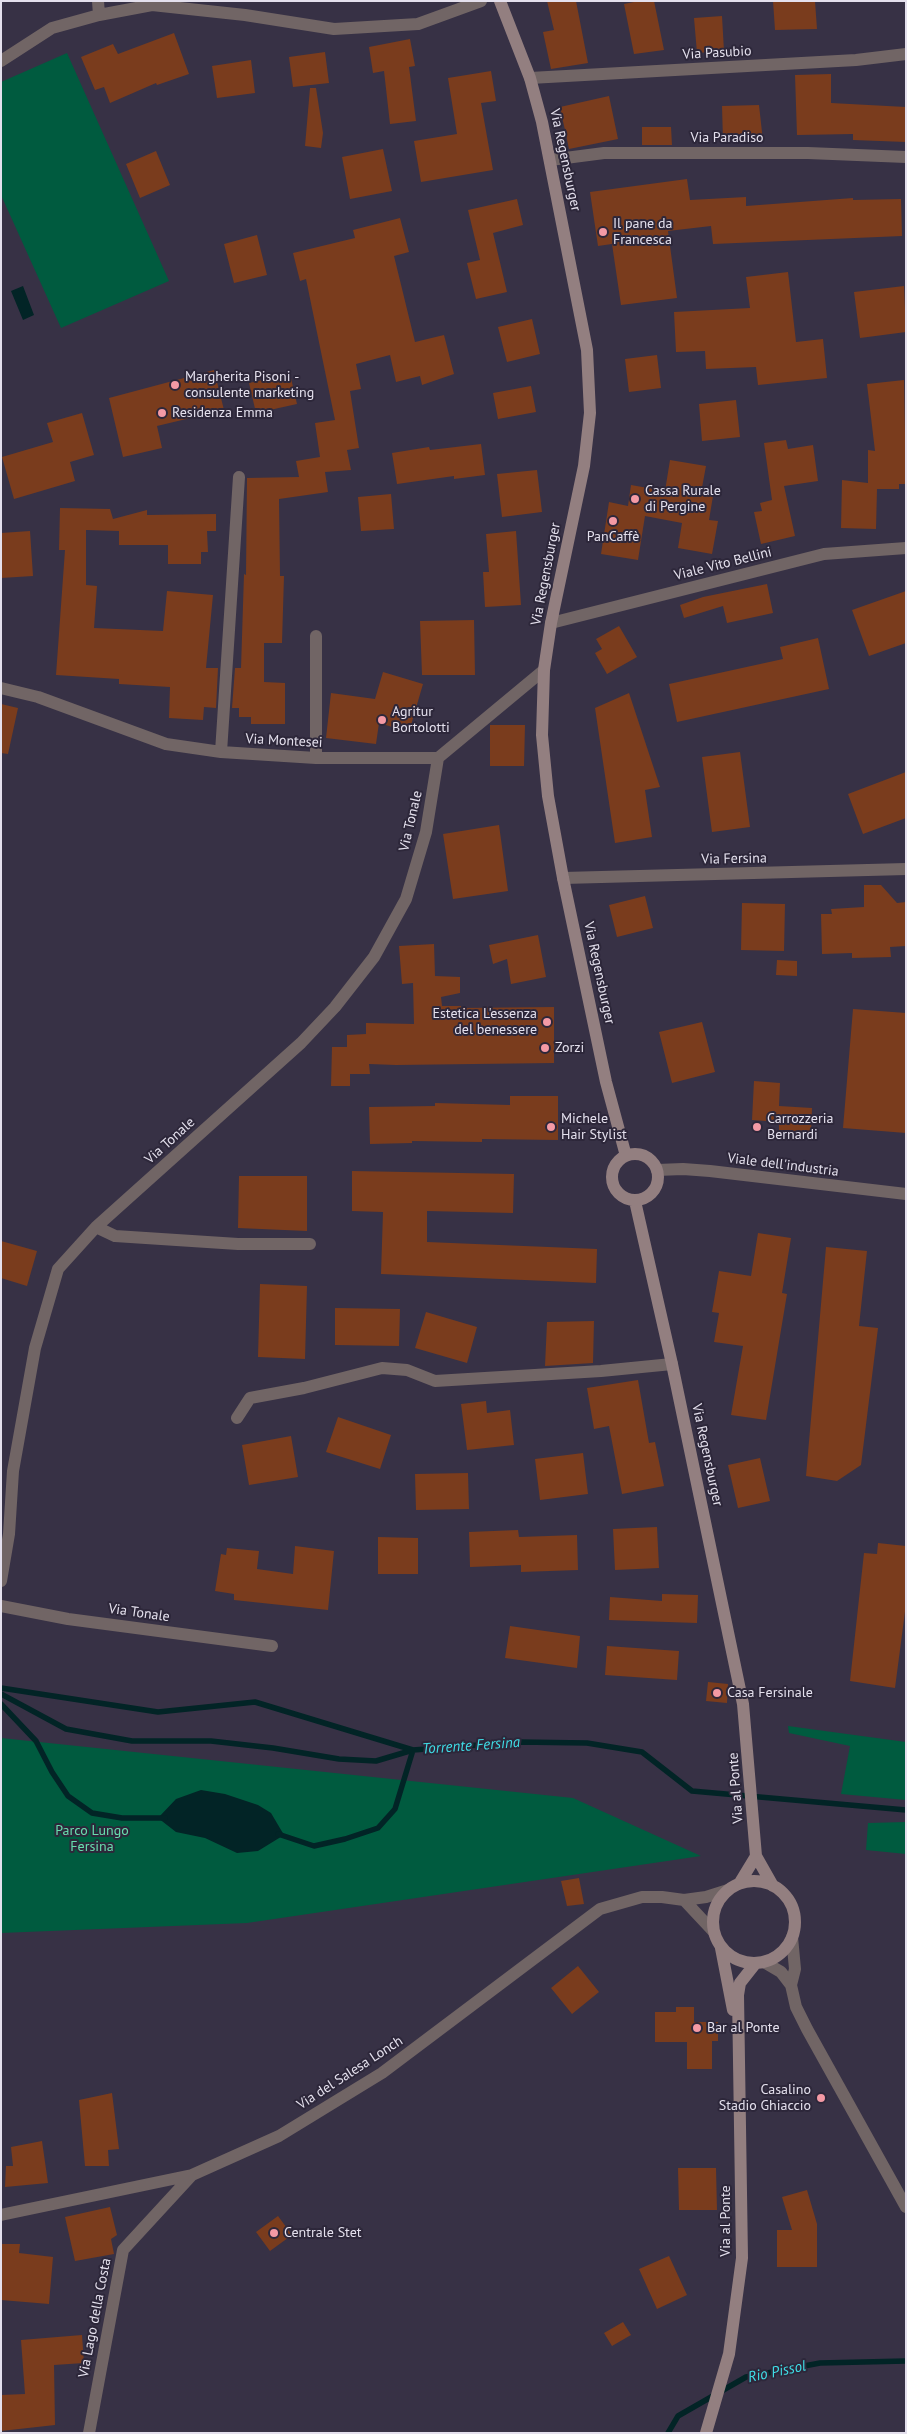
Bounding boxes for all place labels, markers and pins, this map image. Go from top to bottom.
place label: Il pane da Francesca [613,216,672,248]
marker: Il pane da Francesca [597,226,609,238]
place label: Margherita Pisoni - consulente marketing [185,369,314,402]
marker: Margherita Pisoni - consulente marketing [169,379,181,391]
place label: Residenza Emma [172,405,273,421]
marker: Residenza Emma [156,407,168,419]
place label: Cassa Rurale di Pergine [645,483,721,516]
marker: Cassa Rurale di Pergine [629,493,641,505]
marker: PanCaffè [607,515,619,527]
place label: PanCaffè [587,529,639,545]
place label: Agritur Bortolotti [392,704,450,736]
marker: Agritur Bortolotti [376,714,388,726]
place label: Estetica L'essenza del benessere [432,1006,537,1038]
marker: Estetica L'essenza del benessere [541,1016,553,1028]
place label: Zorzi [555,1040,584,1056]
marker: Zorzi [539,1042,551,1054]
place label: Michele Hair Stylist [561,1111,627,1144]
place label: Carrozzeria Bernardi [767,1111,833,1144]
marker: Michele Hair Stylist [545,1121,557,1133]
marker: Carrozzeria Bernardi [751,1121,763,1133]
place label: Casa Fersinale [727,1685,813,1701]
marker: Casa Fersinale [711,1687,723,1699]
place label: Bar al Ponte [707,2020,780,2036]
marker: Bar al Ponte [691,2022,703,2034]
place label: Casalino Stadio Ghiaccio [719,2082,811,2114]
marker: Casalino Stadio Ghiaccio [815,2092,827,2104]
place label: Centrale Stet [284,2225,362,2241]
marker: Centrale Stet [268,2227,280,2239]

